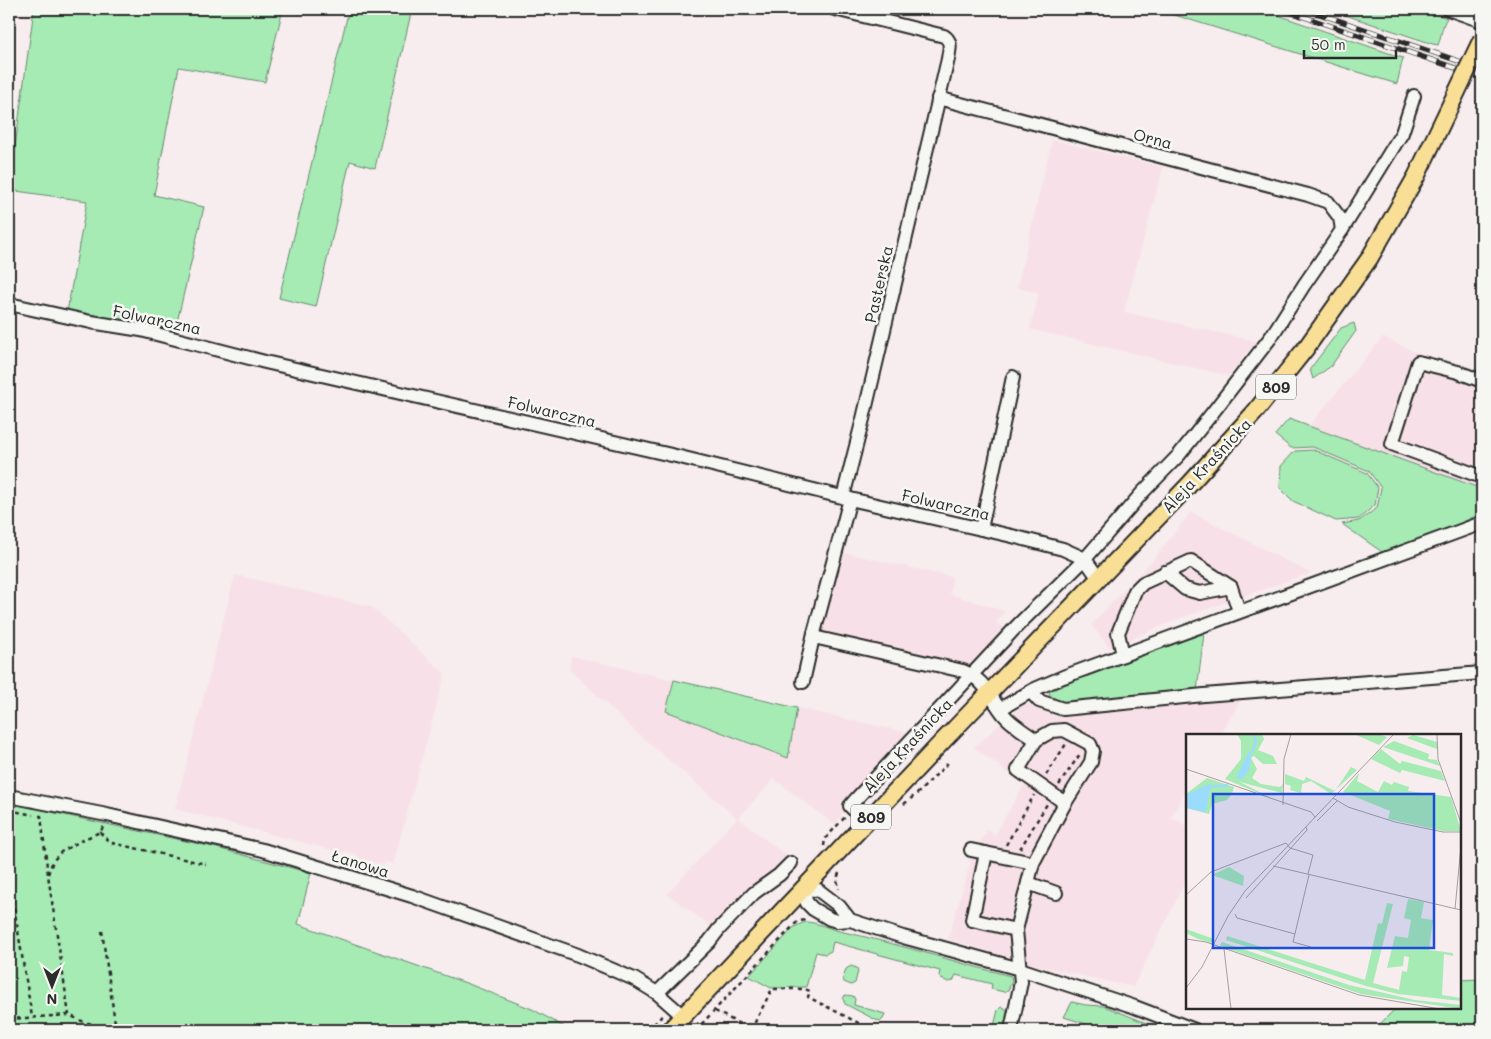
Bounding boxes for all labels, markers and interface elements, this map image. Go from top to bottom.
scale bar [1304,28,1396,60]
text: 50 m [1311,34,1346,54]
street label: Orna [1131,123,1175,153]
street label: Pasterska [859,243,897,325]
street label: Folwarczna [111,299,203,339]
road number: 809 [1256,374,1296,400]
street label: Folwarczna [506,391,598,431]
street label: Aleja Kraśnicka [1157,413,1255,517]
street label: Folwarczna [900,484,992,524]
street label: Aleja Kraśnicka [858,693,956,797]
inset map [1186,734,1461,1009]
road number: 809 [851,804,891,830]
street label: Łanowa [330,844,392,882]
north arrow [28,962,78,1012]
text: N [47,990,57,1009]

